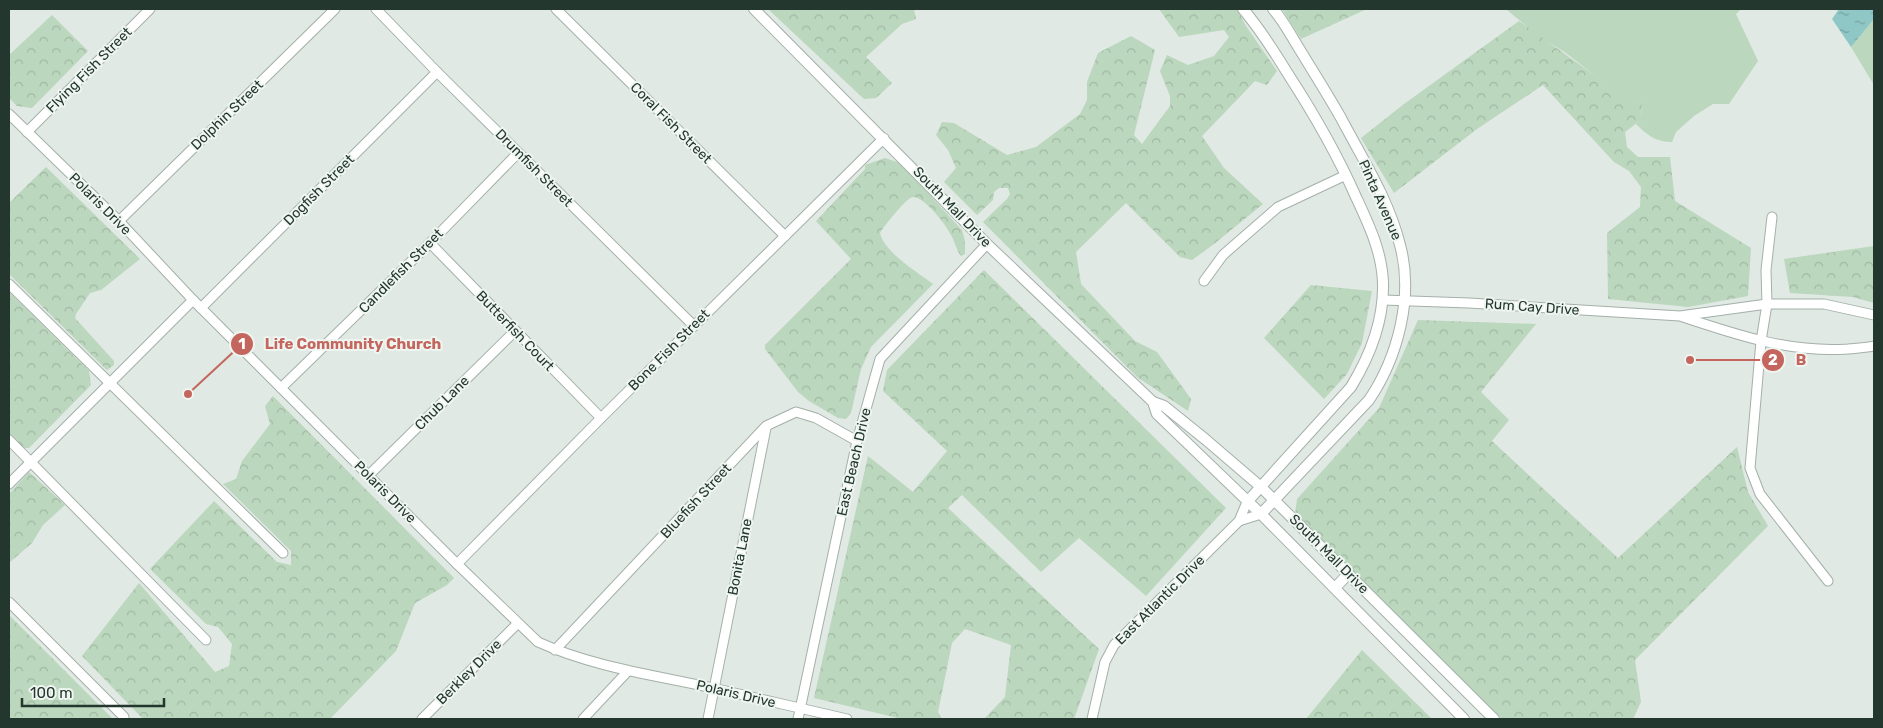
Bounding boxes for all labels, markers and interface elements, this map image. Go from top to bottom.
street label: Flying Fish Street [43,23,136,116]
street label: Dolphin Street [187,76,267,154]
street label: Coral Fish Street [627,79,716,168]
street label: Drumfish Street [492,126,577,211]
street label: Dogfish Street [280,151,358,229]
street label: Pinta Avenue [1355,157,1405,243]
street label: South Mall Drive [909,163,995,251]
street label: Polaris Drive [65,169,135,239]
street label: Candlefish Street [355,225,447,317]
street label: Butterfish Court [472,287,558,375]
street label: Rum Cay Drive [1484,295,1580,319]
street label: Bone Fish Street [625,305,714,394]
callout: Life Community Church [229,329,451,359]
text: 1 [238,335,246,353]
text: Life Community Church [265,335,441,353]
callout: B [1760,345,1816,375]
text: 2 [1768,351,1778,369]
text: B [1796,351,1806,369]
street label: Chub Lane [411,372,473,434]
street label: East Beach Drive [833,406,875,518]
street label: Polaris Drive [350,457,420,527]
street label: Bluefish Street [657,460,735,542]
street label: South Mall Drive [1286,511,1372,597]
street label: Bonita Lane [724,517,756,597]
street label: East Atlantic Drive [1112,552,1208,648]
street label: Berkley Drive [433,636,505,708]
scale bar [22,676,165,708]
street label: Polaris Drive [695,677,778,711]
text: 100 m [30,684,72,702]

